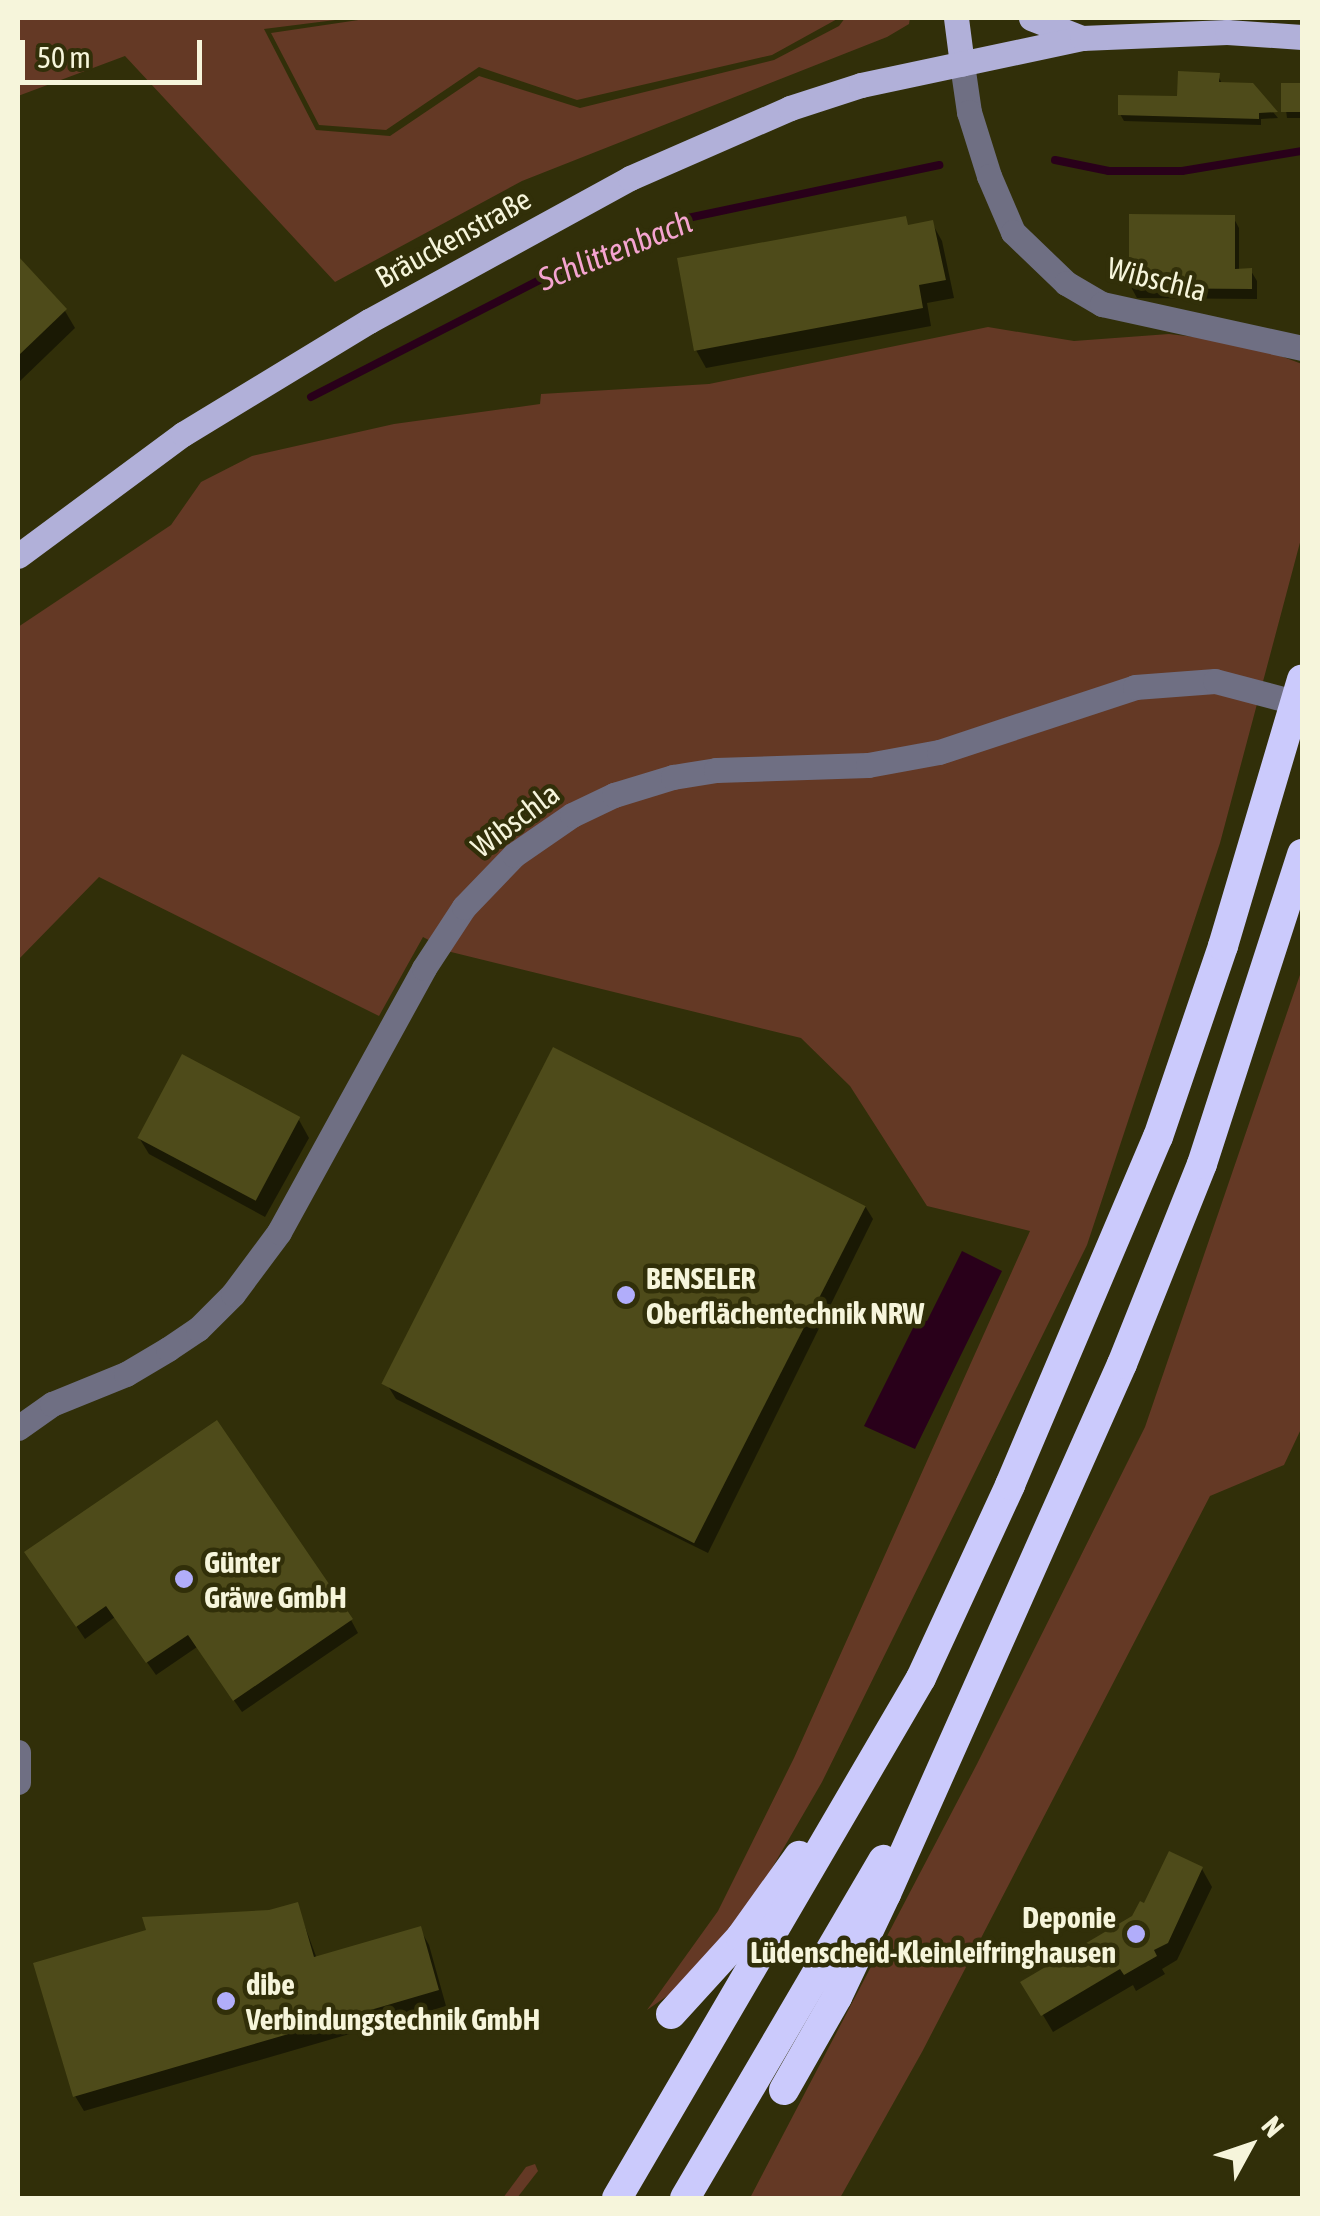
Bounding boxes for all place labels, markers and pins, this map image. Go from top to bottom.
place label: BENSELER Oberflächentechnik NRW [646,1260,924,1330]
marker: BENSELER Oberflächentechnik NRW [615,1284,637,1306]
place label: Günter Gräwe GmbH [204,1544,347,1614]
marker: Günter Gräwe GmbH [173,1568,195,1590]
place label: Deponie Lüdenscheid-Kleinleifringhausen [750,1899,1116,1970]
marker: Deponie Lüdenscheid-Kleinleifringhausen [1125,1923,1147,1945]
place label: dibe Verbindungstechnik GmbH [246,1966,540,2036]
marker: dibe Verbindungstechnik GmbH [215,1990,237,2012]

